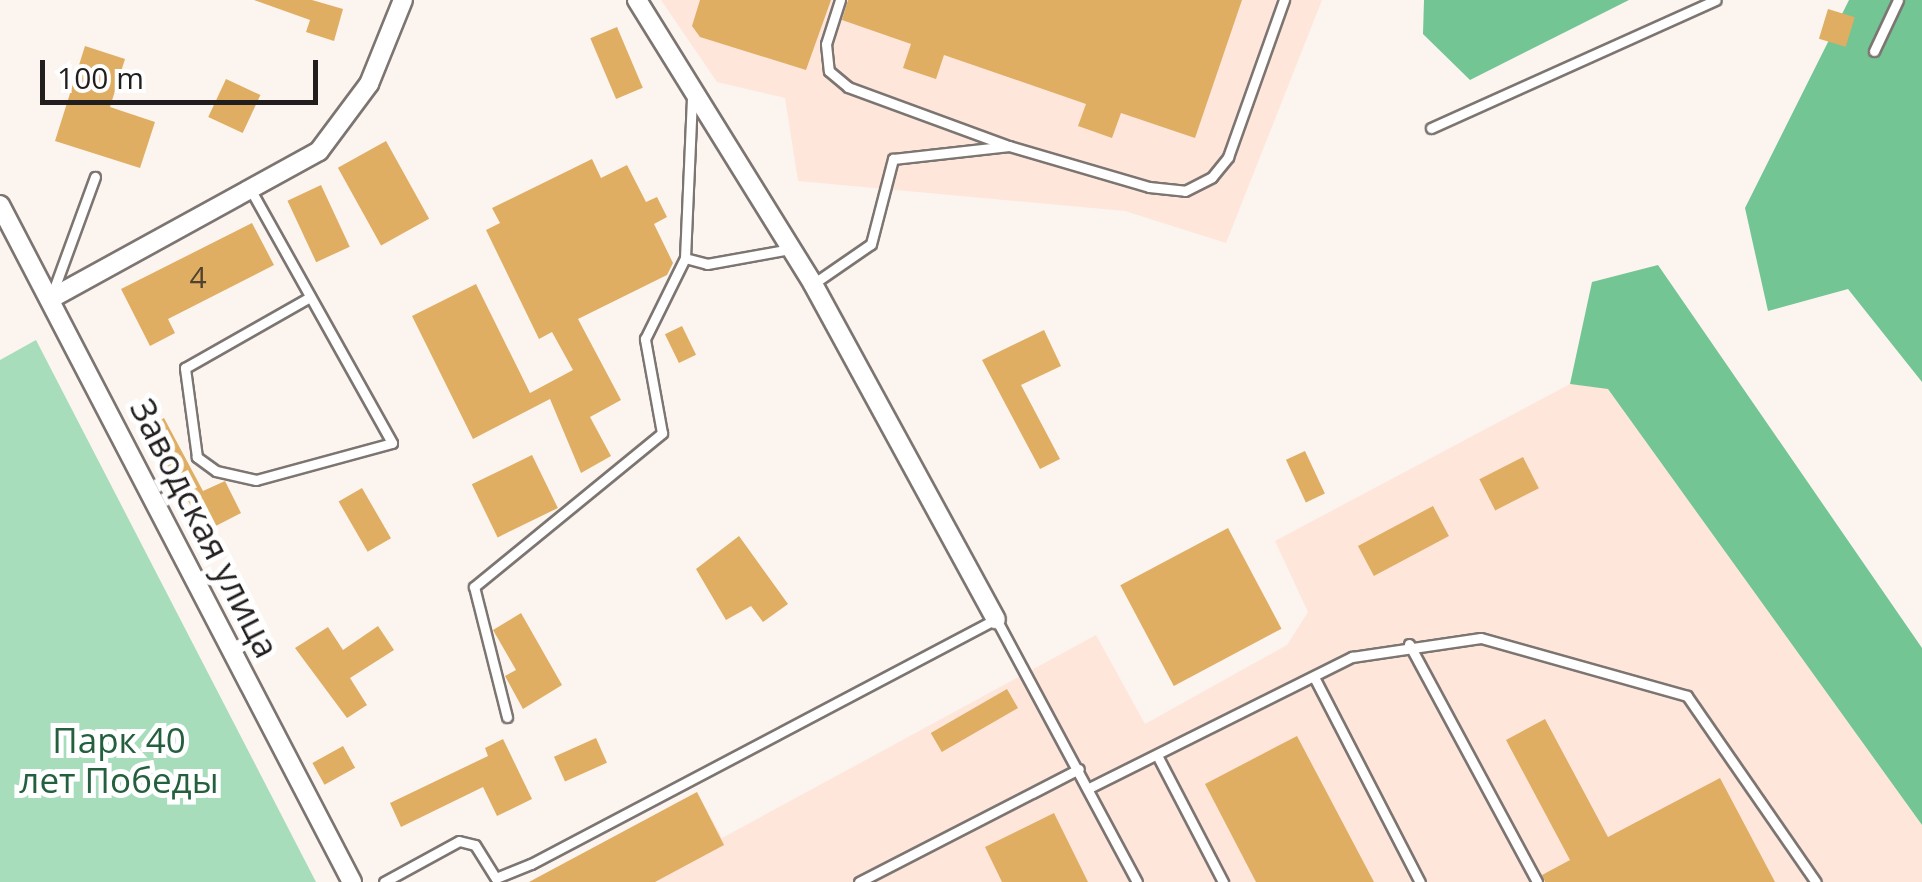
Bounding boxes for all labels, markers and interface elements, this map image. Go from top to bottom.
scale bar [45,40,322,102]
text: 100 m [57,57,144,98]
house number: 4 [189,259,207,295]
street label: Заводская улица [122,391,288,665]
park label: Парк 40 лет Победы [19,719,219,801]

